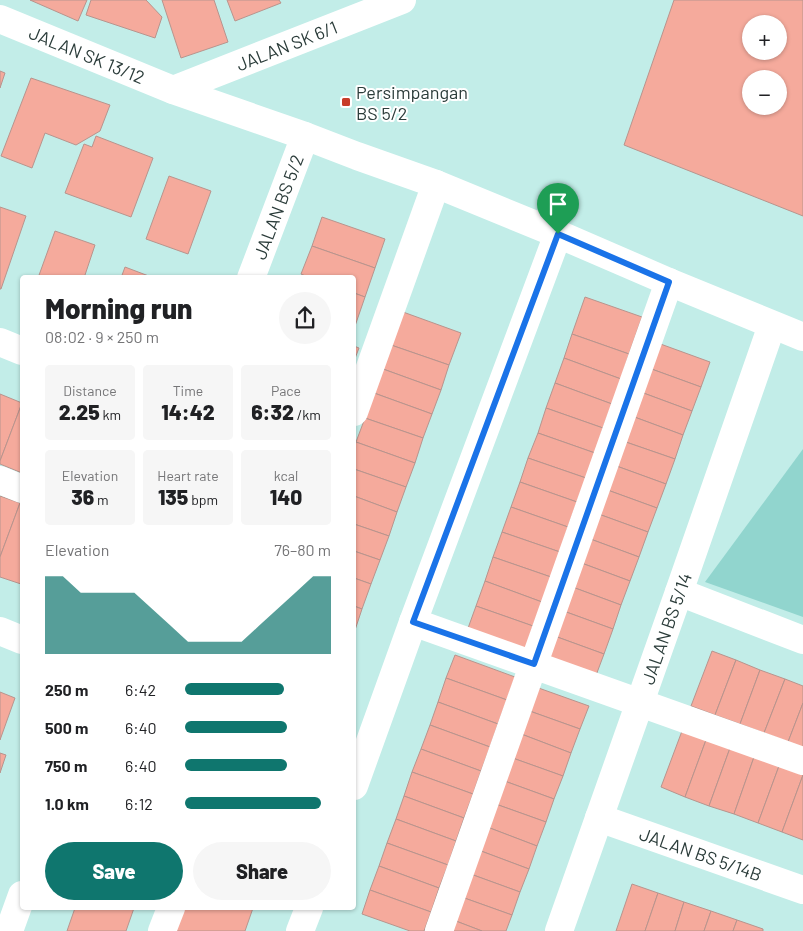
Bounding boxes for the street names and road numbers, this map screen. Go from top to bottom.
street label: JALAN SK 6/1 [233,16,340,75]
street label: JALAN SK 13/12 [26,21,148,88]
street label: JALAN BS 5/2 [248,151,308,262]
street label: JALAN BS 5/14 [636,570,696,687]
street label: JALAN BS 5/14B [637,822,765,886]

